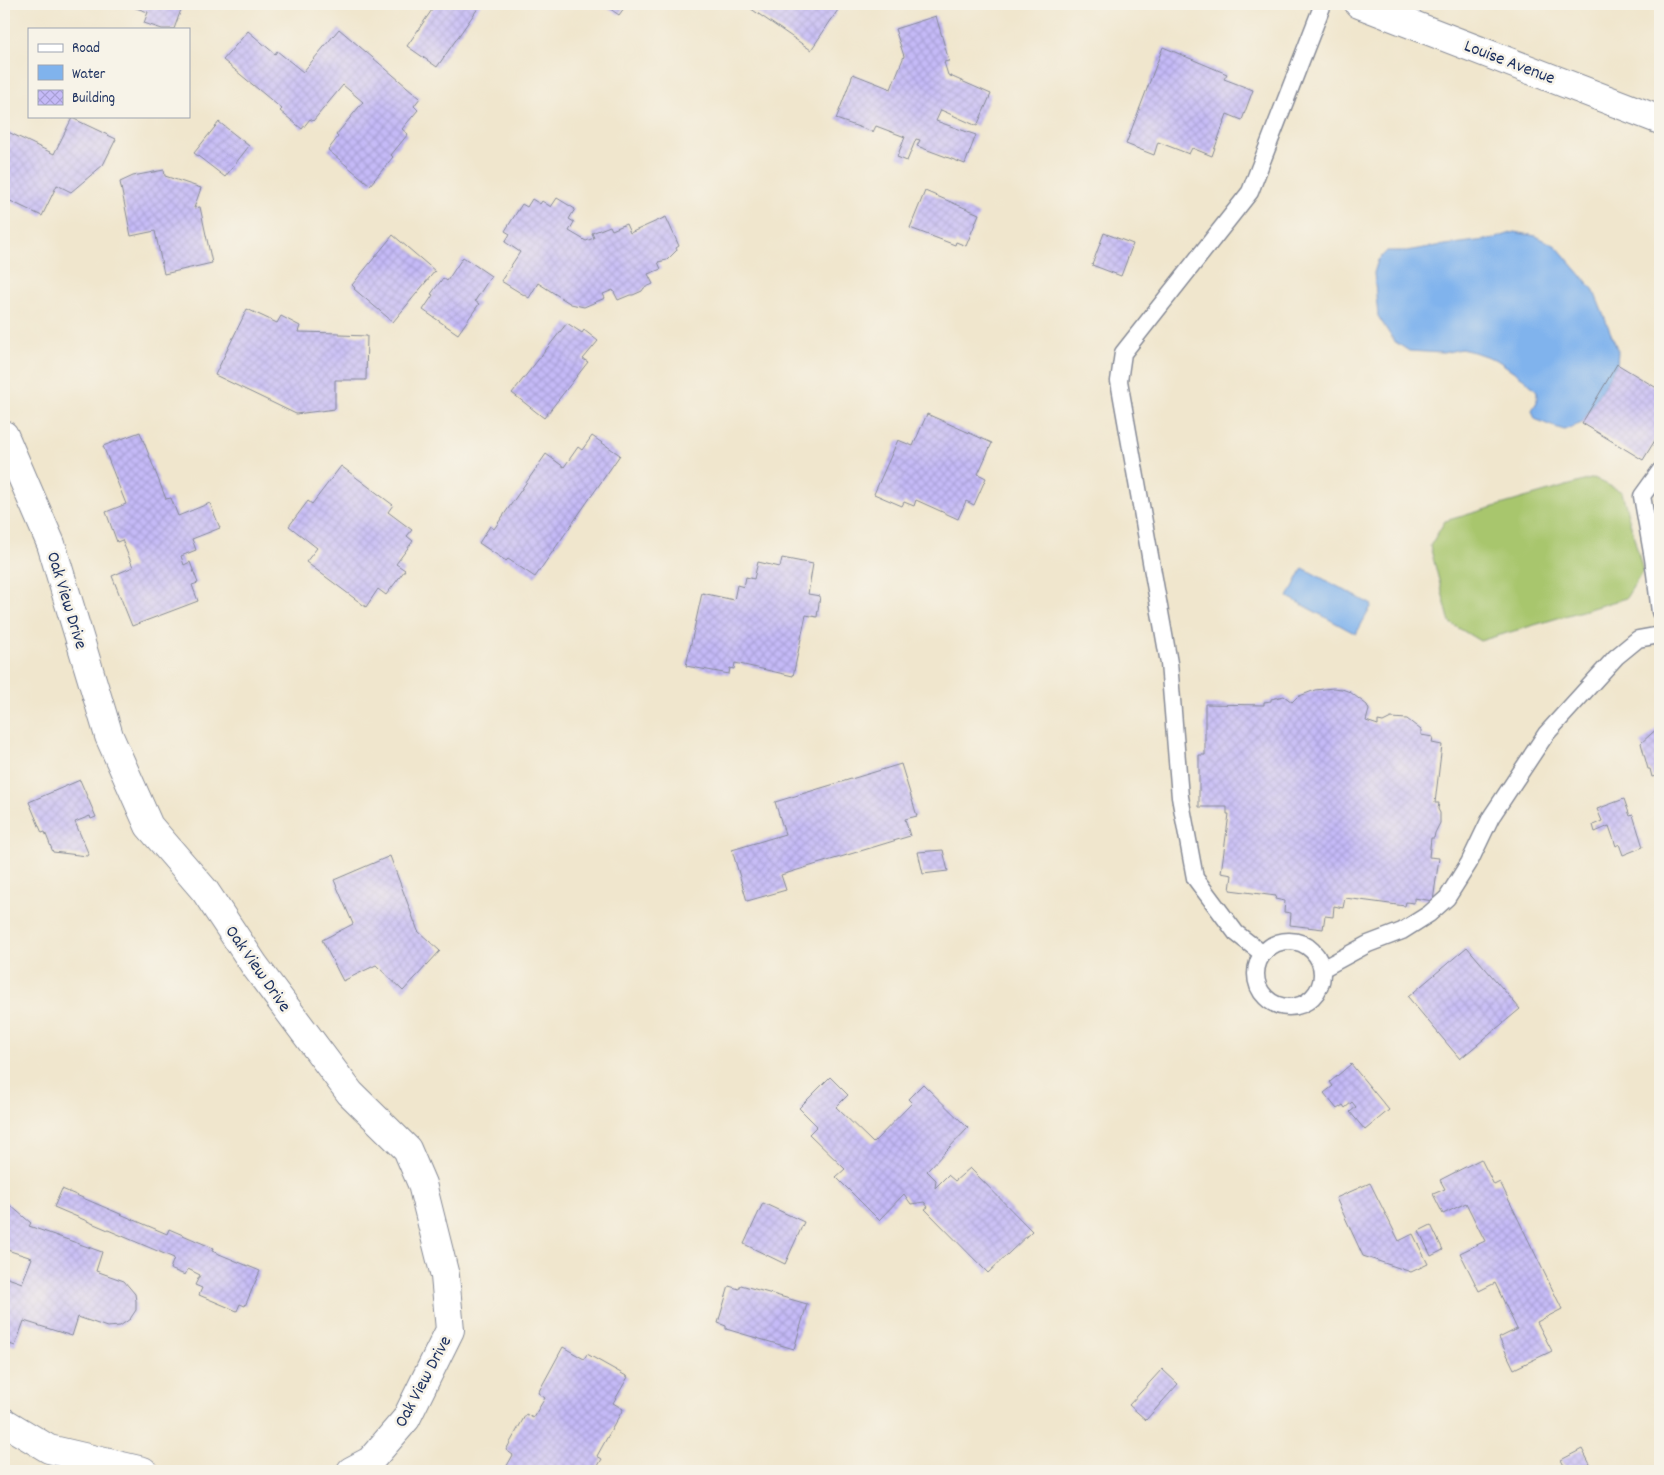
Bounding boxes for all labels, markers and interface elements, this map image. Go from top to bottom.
legend [28,28,190,118]
street label: Louise Avenue [1460,35,1558,92]
text: Road [72,38,100,60]
text: Water [72,64,106,86]
text: Building [72,88,115,110]
street label: Oak View Drive [39,549,92,653]
street label: Oak View Drive [218,921,296,1018]
street label: Oak View Drive [390,1332,459,1432]

